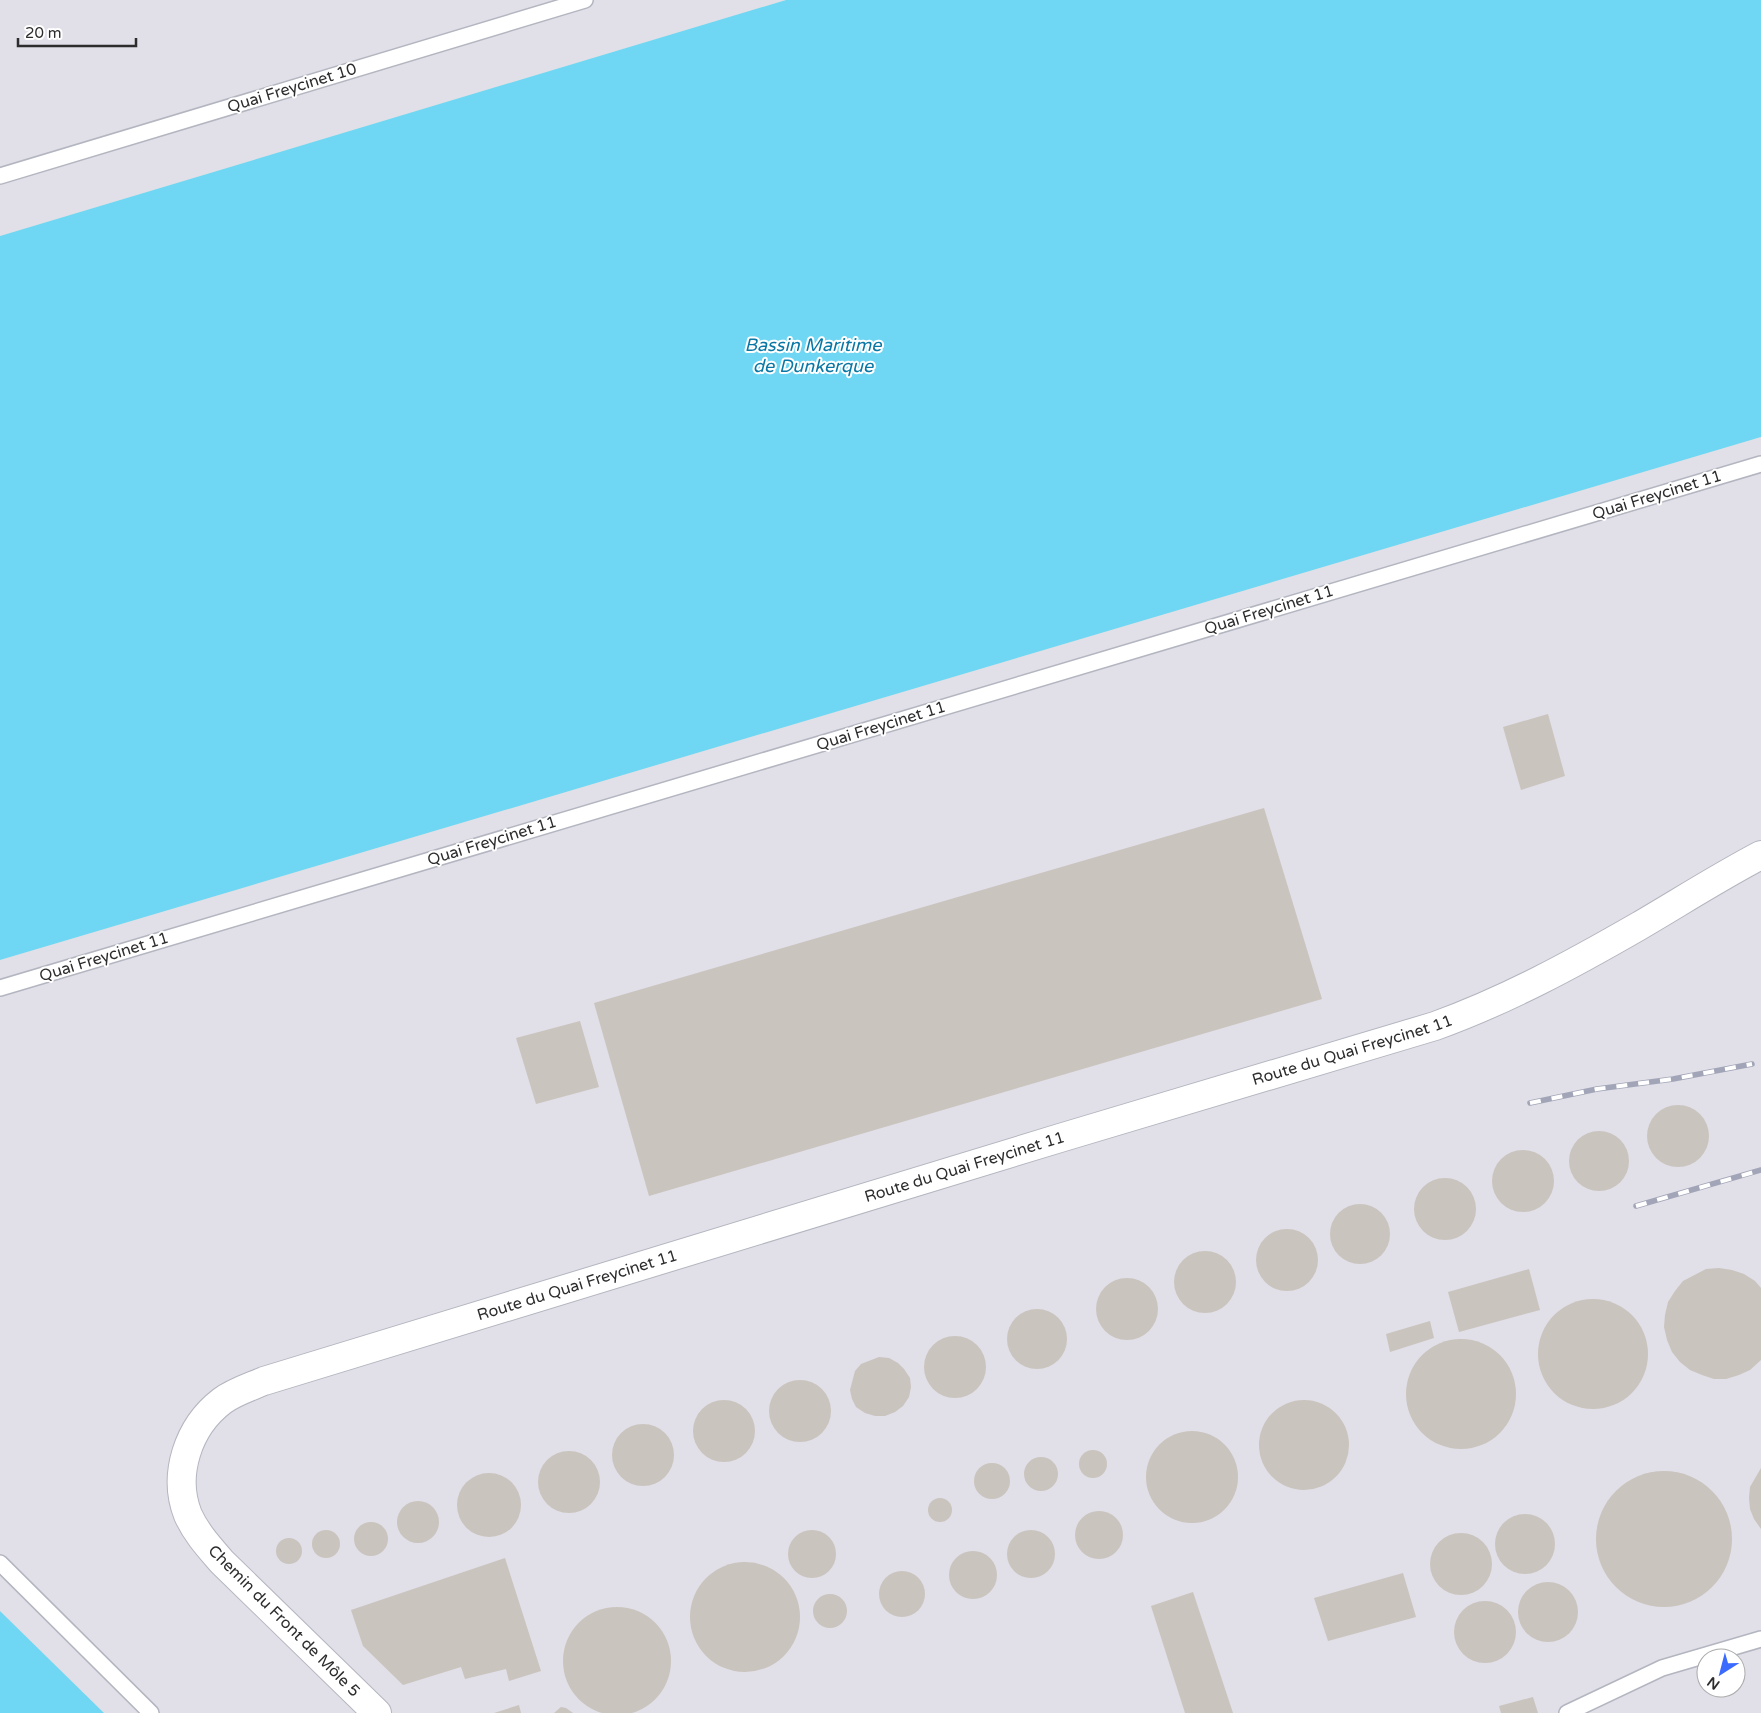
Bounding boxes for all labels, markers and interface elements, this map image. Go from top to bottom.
scale bar [18,15,135,47]
text: 20 m [25,24,62,42]
street label: Quai Freycinet 10 [225,59,359,117]
water label: Bassin Maritime de Dunkerque [745,334,882,377]
street label: Quai Freycinet 11 [1590,466,1724,524]
street label: Quai Freycinet 11 [1202,581,1336,639]
street label: Quai Freycinet 11 [814,697,948,755]
street label: Quai Freycinet 11 [425,812,559,870]
street label: Quai Freycinet 11 [37,928,171,986]
street label: Route du Quai Freycinet 11 [1250,1010,1455,1090]
street label: Route du Quai Freycinet 11 [862,1127,1067,1207]
street label: Route du Quai Freycinet 11 [475,1245,680,1325]
street label: Chemin du Front de Môle 5 [204,1541,364,1701]
north arrow [1696,1648,1746,1698]
text: N [1704,1673,1723,1693]

